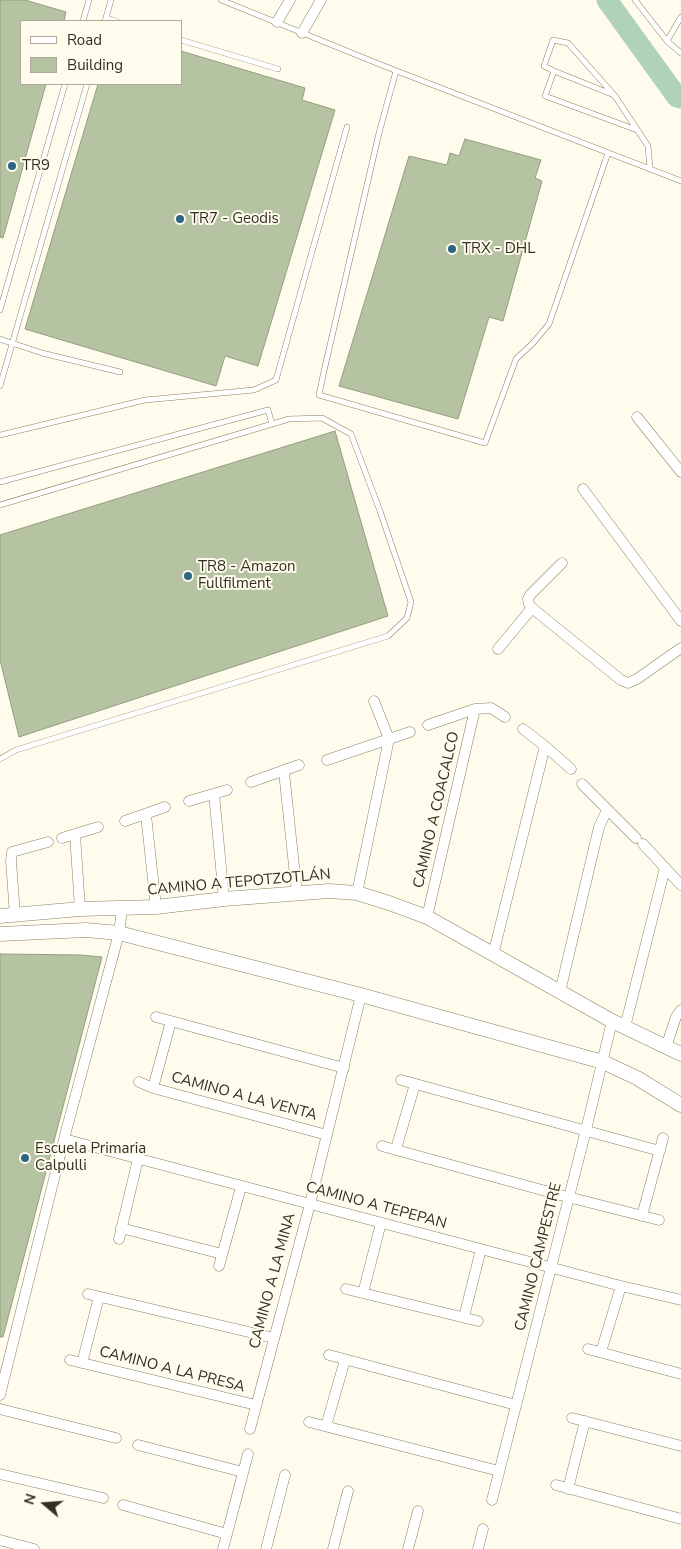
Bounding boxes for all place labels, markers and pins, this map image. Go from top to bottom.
place label: TR9 [22,157,50,175]
marker: TR9 [6,160,18,172]
place label: TR7 - Geodis [190,210,279,228]
marker: TR7 - Geodis [174,213,186,225]
place label: TRX - DHL [462,240,535,258]
marker: TRX - DHL [446,243,458,255]
place label: TR8 - Amazon Fullfilment [198,558,296,593]
marker: TR8 - Amazon Fullfilment [182,570,194,582]
place label: Escuela Primaria Calpulli [35,1140,146,1175]
marker: Escuela Primaria Calpulli [19,1152,31,1164]

